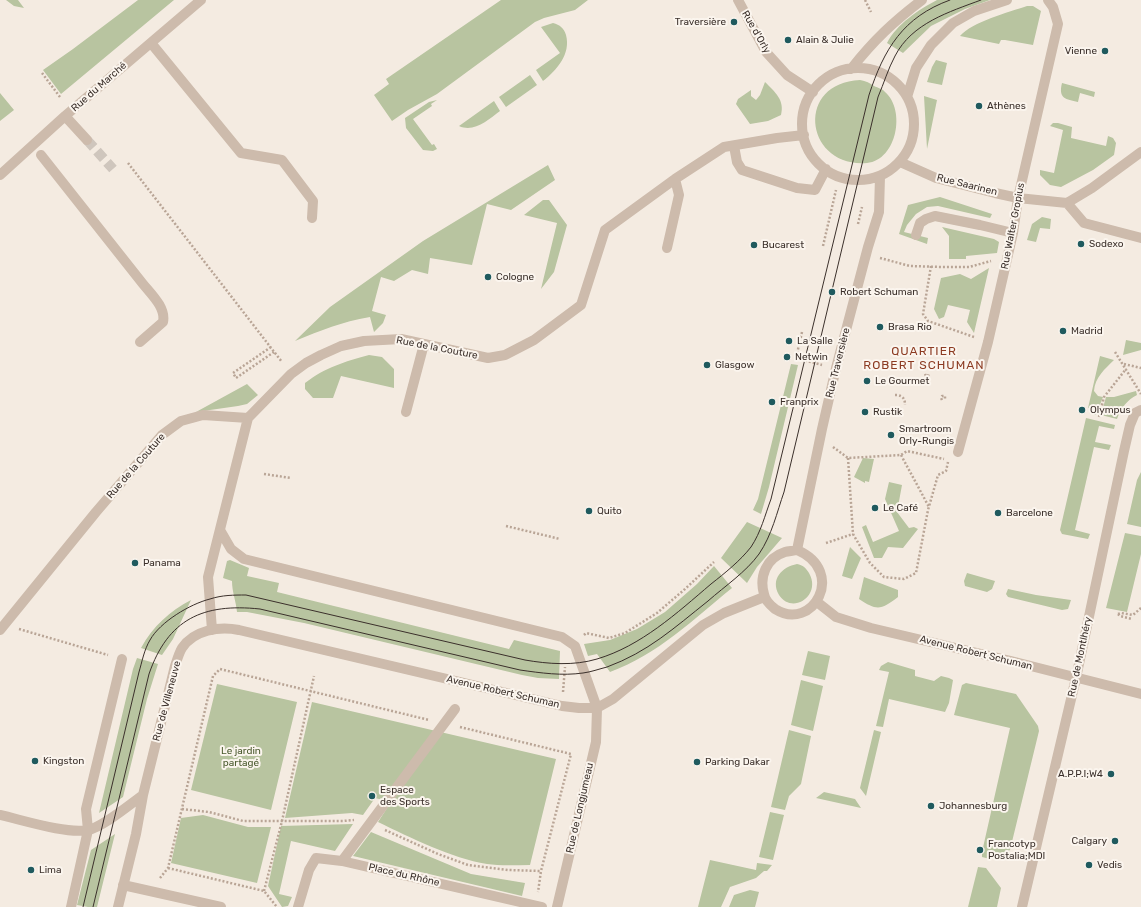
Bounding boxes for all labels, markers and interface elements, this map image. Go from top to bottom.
street label: Rue d'Orly [739,9,773,55]
place label: Traversière [675,16,726,28]
marker: Traversière [729,17,739,27]
place label: Alain & Julie [796,34,854,46]
marker: Alain & Julie [783,35,793,45]
place label: Vienne [1065,45,1097,57]
marker: Vienne [1100,46,1110,56]
street label: Rue du Marché [69,60,129,114]
place label: Athènes [987,100,1026,112]
marker: Athènes [974,101,984,111]
street label: Rue Saarinen [936,172,998,198]
street label: Rue Walter Gropius [999,182,1027,270]
place label: Sodexo [1089,238,1123,250]
place label: Bucarest [762,239,804,251]
marker: Sodexo [1076,239,1086,249]
marker: Bucarest [749,240,759,250]
place label: Cologne [496,271,534,283]
marker: Cologne [483,272,493,282]
place label: Robert Schuman [840,286,918,298]
marker: Robert Schuman [827,287,837,297]
place label: Brasa Rio [888,321,932,333]
marker: Brasa Rio [875,322,885,332]
place label: Madrid [1071,325,1103,337]
marker: Madrid [1058,326,1068,336]
street label: Rue Traversière [823,327,853,399]
street label: Rue de la Couture [395,334,479,362]
place label: La Salle [797,335,833,347]
marker: La Salle [784,336,794,346]
district label: QUARTIER ROBERT SCHUMAN [863,345,985,373]
place label: Netwin [795,351,828,363]
marker: Netwin [782,352,792,362]
place label: Glasgow [715,359,754,371]
marker: Glasgow [702,360,712,370]
place label: Le Gourmet [875,375,929,387]
marker: Le Gourmet [862,376,872,386]
place label: Franprix [780,396,819,408]
marker: Franprix [767,397,777,407]
place label: Olympus [1090,404,1131,416]
marker: Olympus [1077,405,1087,415]
place label: Rustik [873,406,902,418]
marker: Rustik [860,407,870,417]
place label: Smartroom Orly-Rungis [899,423,954,446]
marker: Smartroom Orly-Rungis [886,430,896,440]
street label: Rue de la Couture [104,431,168,501]
place label: Le Café [883,502,918,514]
marker: Le Café [870,503,880,513]
place label: Quito [597,505,622,517]
marker: Quito [584,506,594,516]
place label: Barcelone [1006,507,1053,519]
marker: Barcelone [993,508,1003,518]
place label: Panama [143,557,181,569]
marker: Panama [130,558,140,568]
street label: Rue de Montlhéry [1066,616,1094,698]
street label: Avenue Robert Schuman [918,633,1034,673]
street label: Rue de Villeneuve [151,660,183,742]
street label: Avenue Robert Schuman [445,673,561,711]
park label: Le jardin partagé [221,745,261,768]
place label: Kingston [43,755,84,767]
marker: Kingston [30,756,40,766]
place label: Parking Dakar [705,756,769,768]
marker: Parking Dakar [692,757,702,767]
street label: Rue de Longjumeau [564,762,596,854]
place label: A.P.P.I;W4 [1058,768,1103,780]
marker: A.P.P.I;W4 [1106,769,1116,779]
place label: Espace des Sports [380,784,430,808]
marker: Espace des Sports [367,791,377,801]
place label: Johannesburg [939,800,1007,812]
marker: Johannesburg [926,801,936,811]
place label: Calgary [1072,835,1107,847]
marker: Calgary [1110,836,1120,846]
place label: Francotyp Postalia;MDI [988,838,1045,862]
marker: Francotyp Postalia;MDI [975,845,985,855]
place label: Vedis [1097,859,1122,871]
marker: Vedis [1084,860,1094,870]
street label: Place du Rhône [367,861,441,889]
place label: Lima [39,864,61,876]
marker: Lima [26,865,36,875]

